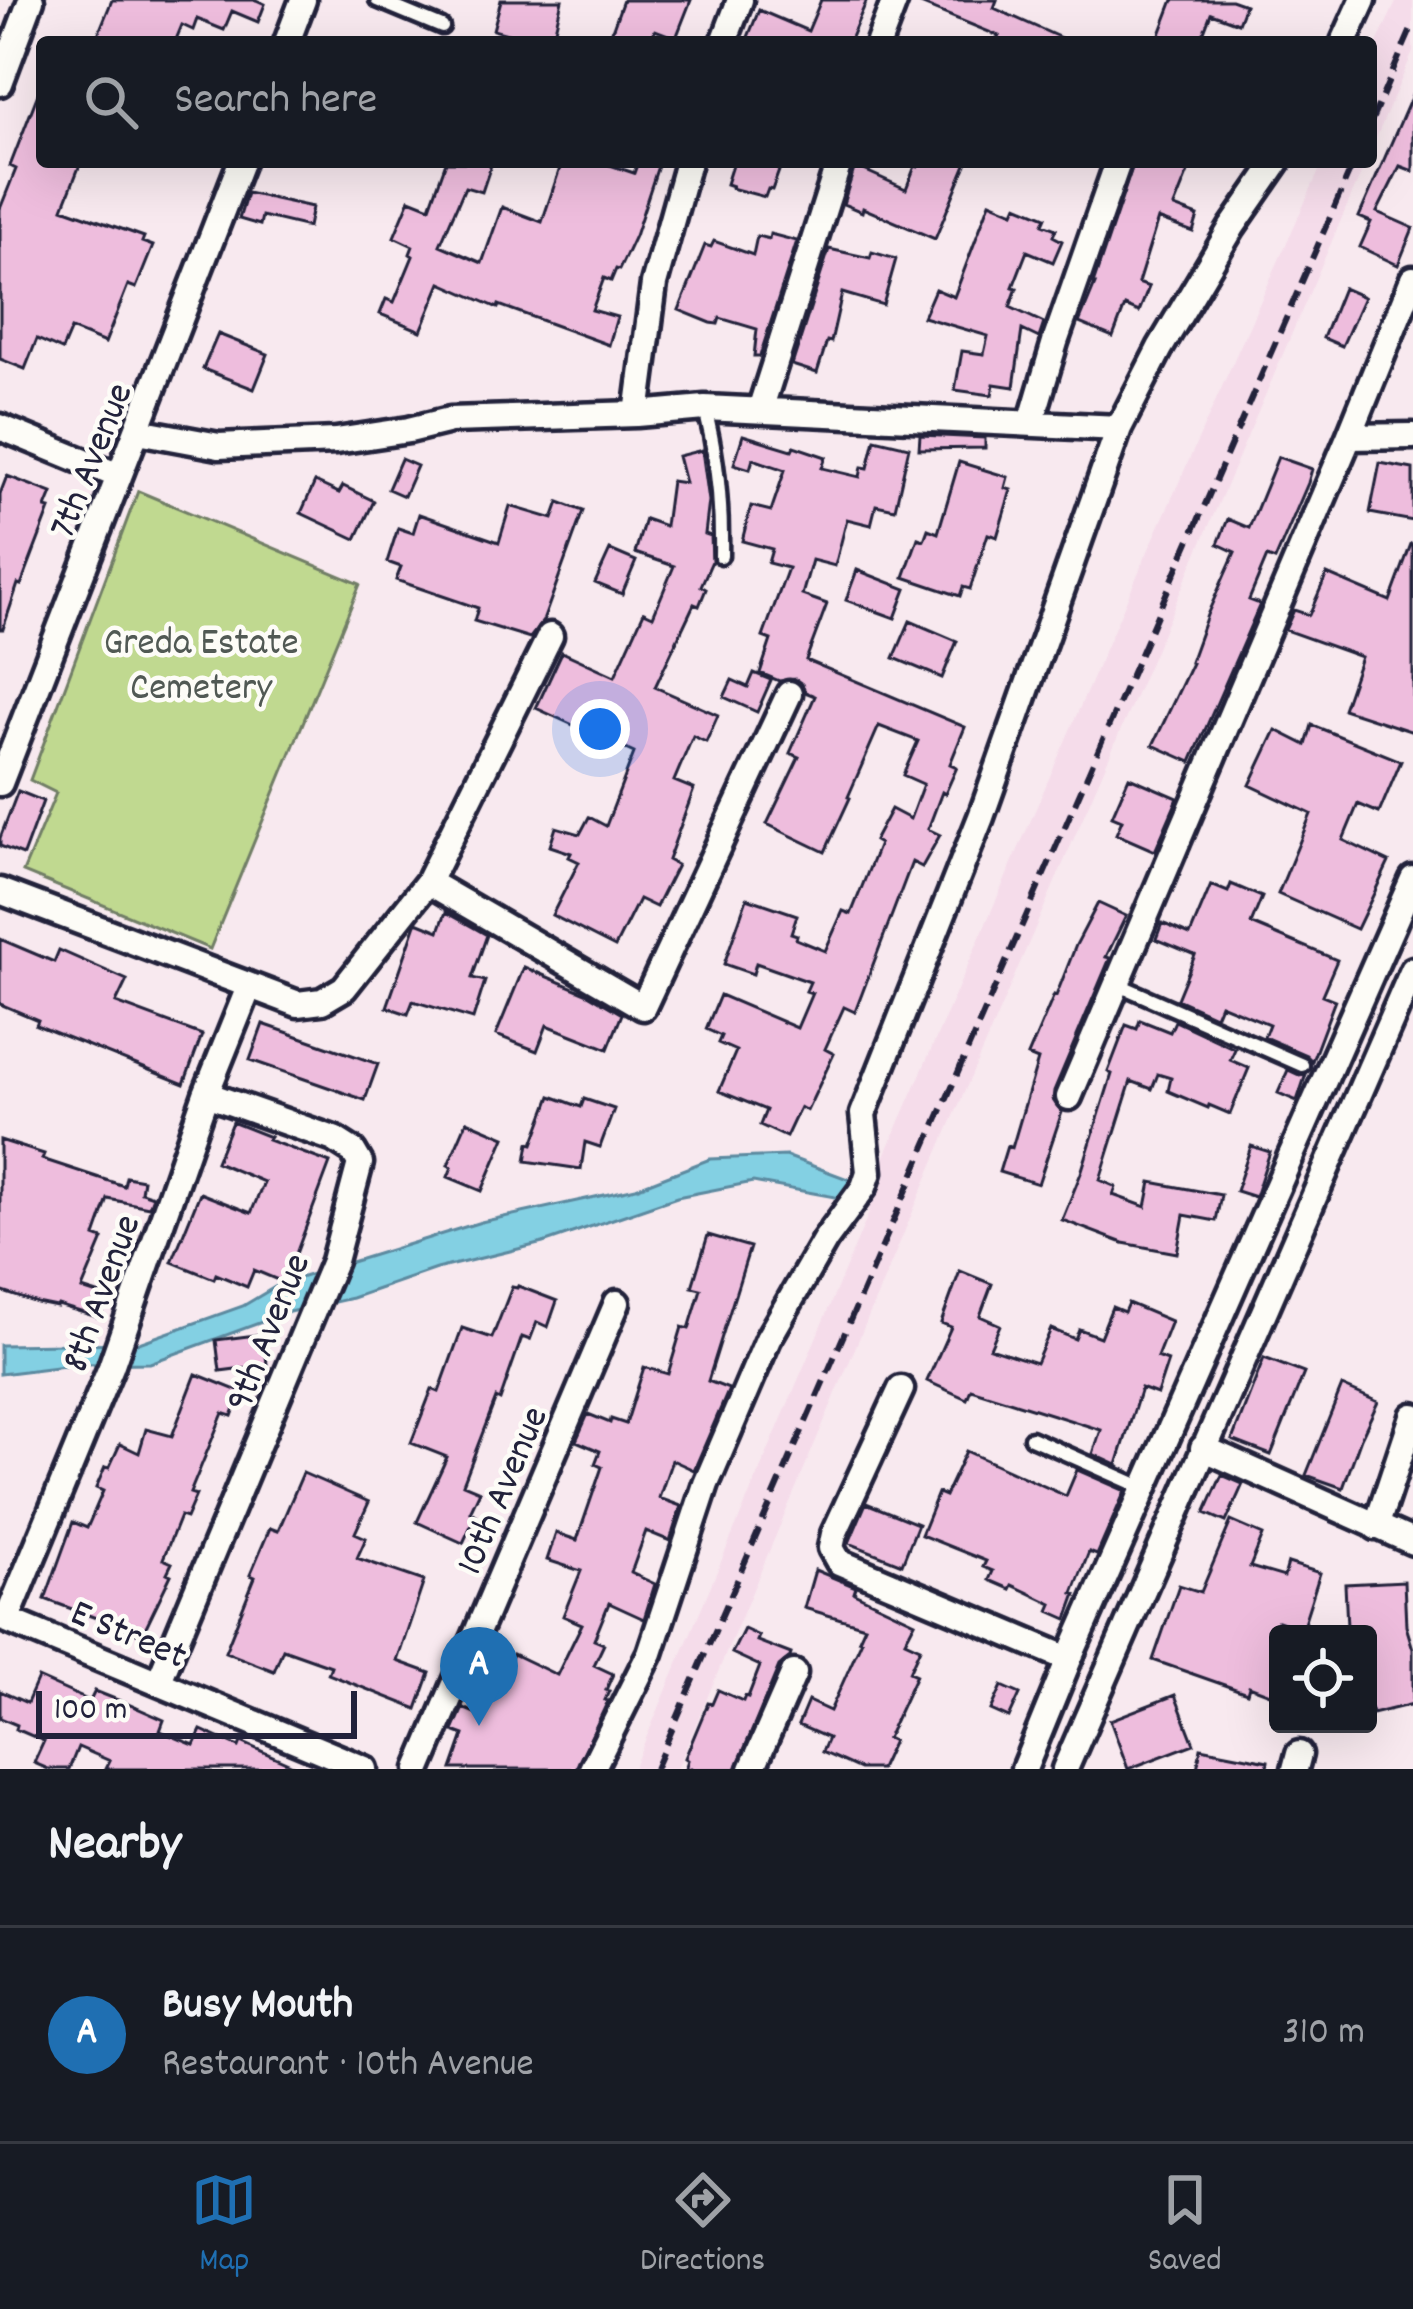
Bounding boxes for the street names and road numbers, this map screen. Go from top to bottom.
street label: 7th Avenue [38,376,150,547]
street label: 8th Avenue [50,1208,158,1380]
street label: 9th Avenue [214,1246,328,1421]
street label: 10th Avenue [445,1399,565,1584]
street label: E Street [61,1588,194,1686]

